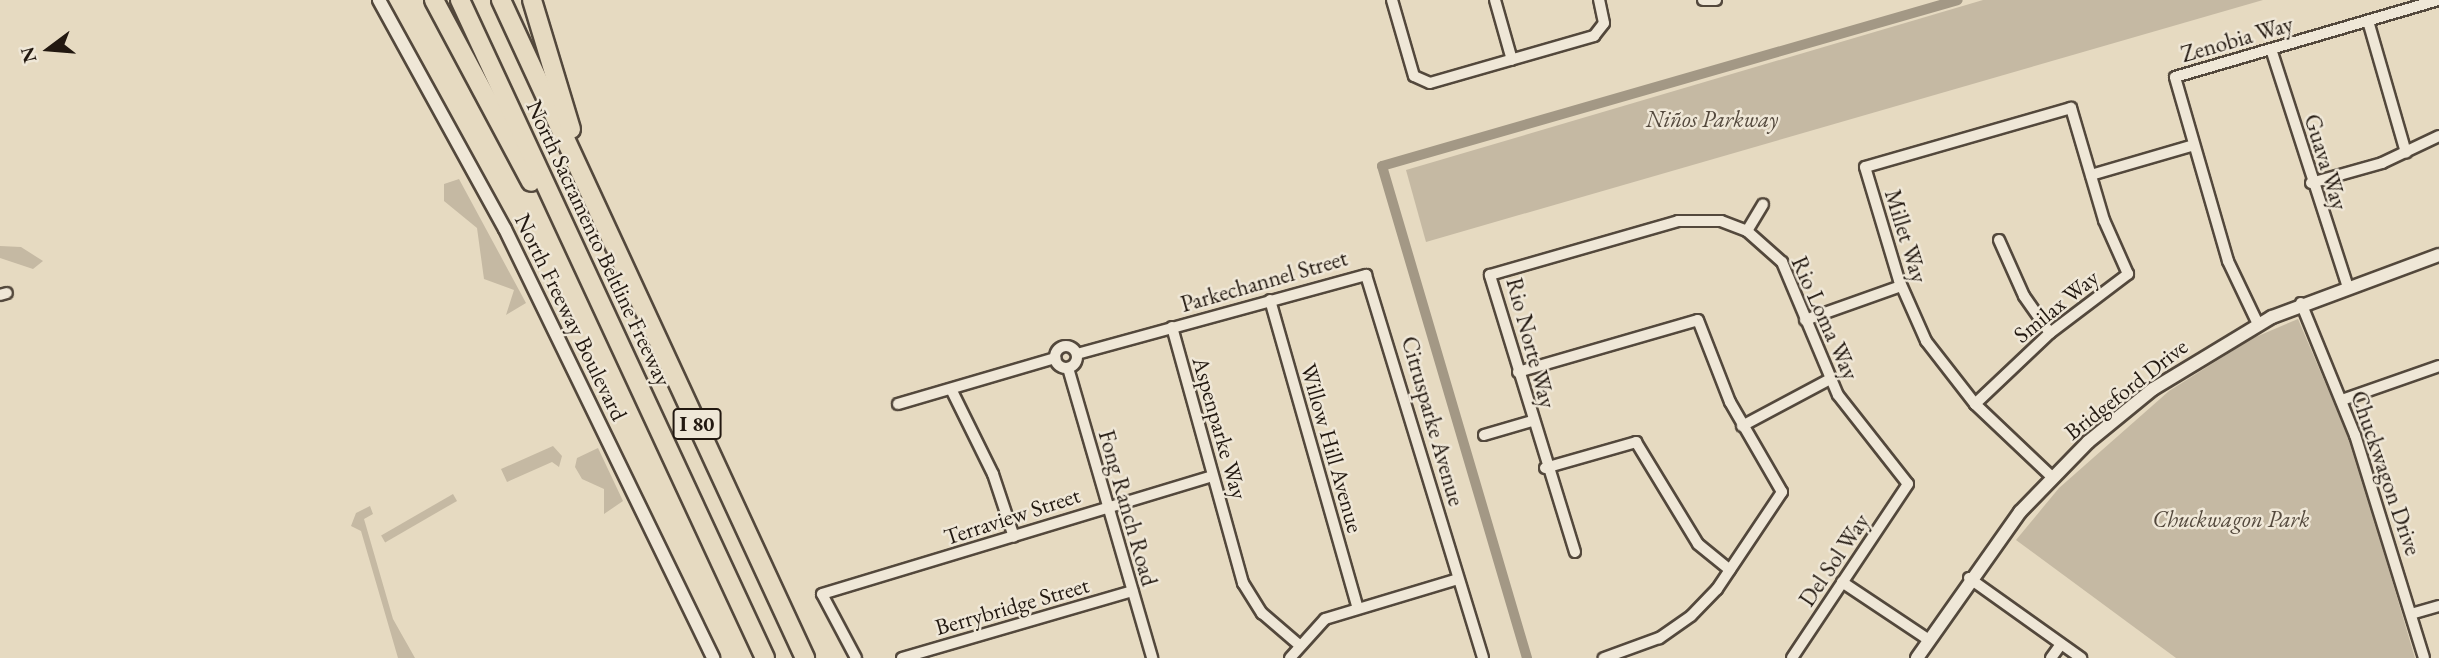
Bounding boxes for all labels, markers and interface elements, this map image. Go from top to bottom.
street label: Zenobia Way [2178,10,2296,68]
north arrow [14,14,84,84]
text: N [14,44,42,66]
street label: North Sacramento Beltline Freeway [520,96,678,390]
park label: Niños Parkway [1646,105,1778,133]
street label: Guava Way [2298,111,2354,213]
street label: Millet Way [1879,186,1933,286]
street label: North Freeway Boulevard [509,209,633,425]
street label: Parkechannel Street [1177,244,1351,318]
street label: Rio Loma Way [1785,252,1865,384]
street label: Smilax Way [2008,263,2104,349]
street label: Rio Norte Way [1500,275,1562,411]
street label: Bridgeford Drive [2059,332,2193,446]
street label: Citrusparke Avenue [1396,333,1470,509]
street label: Aspenparke Way [1186,354,1254,502]
street label: Willow Hill Avenue [1295,360,1369,536]
street label: Chuckwagon Drive [2345,387,2427,559]
road number: I 80 [672,406,722,442]
street label: Fong Ranch Road [1093,427,1163,589]
street label: Terraview Street [940,481,1084,551]
park label: Chuckwagon Park [2153,505,2309,533]
street label: Del Sol Way [1793,508,1875,612]
street label: Berrybridge Street [932,571,1092,641]

